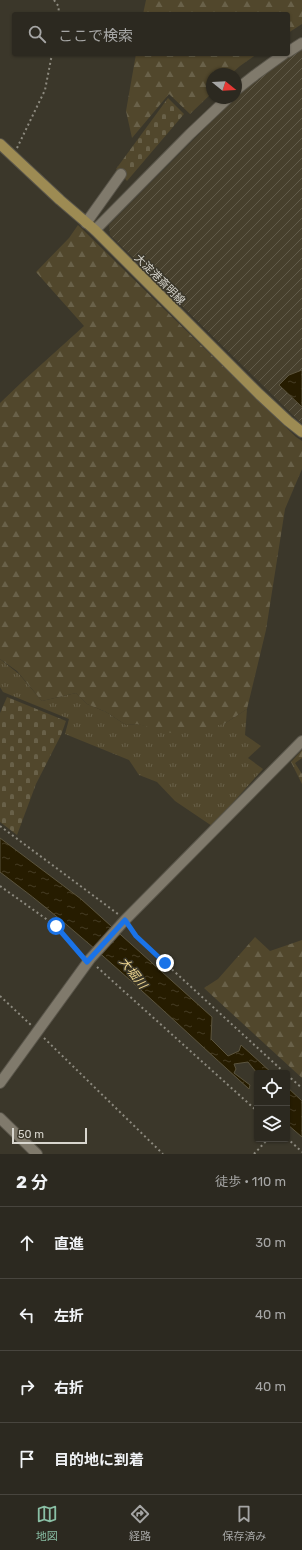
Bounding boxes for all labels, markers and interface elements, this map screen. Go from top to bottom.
search box [12,12,290,56]
icon: search [26,23,48,45]
text: ここで検索 [58,27,133,45]
north arrow [206,68,242,104]
street label: 大淀港斎明線 [132,251,188,307]
route start [47,917,65,935]
route end [156,954,174,972]
water label: 大堀川 [116,955,151,993]
map controls [254,1070,290,1142]
button: locate [254,1070,290,1106]
button: layers [254,1106,290,1142]
scale bar [12,1126,87,1145]
text: 50 m [18,1128,44,1141]
text: 2 分 [16,1172,48,1192]
text: 徒歩 · 110 m [215,1174,286,1189]
icon: ahead [16,1232,38,1254]
text: 直進 [54,1235,84,1253]
text: 30 m [255,1235,286,1250]
icon: left [16,1304,38,1326]
text: 左折 [54,1307,84,1325]
text: 40 m [255,1307,286,1322]
icon: right [16,1376,38,1398]
text: 右折 [54,1379,84,1397]
text: 40 m [255,1379,286,1394]
icon: arrive [16,1448,38,1470]
text: 目的地に到着 [54,1451,144,1469]
tab: 地図 [36,1503,58,1543]
tab: 経路 [129,1503,151,1543]
tab: 保存済み [222,1503,266,1543]

